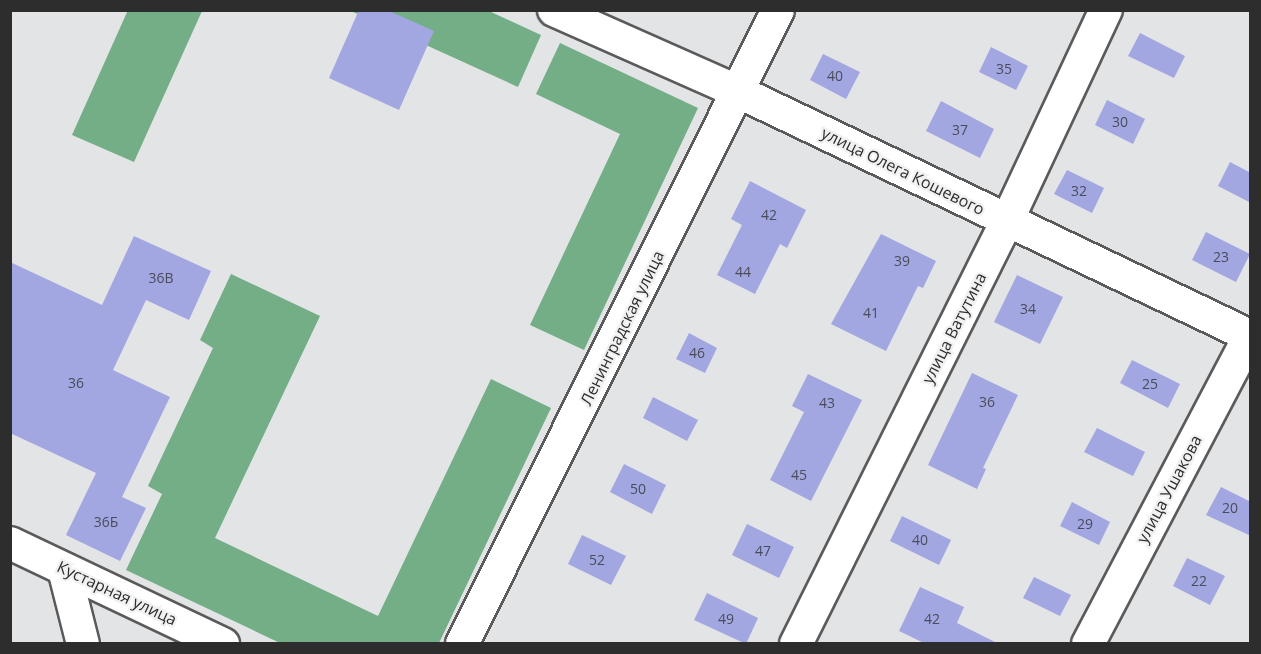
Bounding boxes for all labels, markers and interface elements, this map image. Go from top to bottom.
house number: 35 [996,61,1012,77]
house number: 40 [827,68,843,84]
house number: 30 [1112,114,1128,130]
house number: 37 [952,122,968,138]
street label: улица Олега Кошевого [818,123,988,219]
house number: 32 [1071,183,1087,199]
house number: 42 [761,207,777,223]
street label: Ленинградская улица [576,248,668,408]
house number: 23 [1213,249,1229,265]
house number: 39 [894,253,910,269]
house number: 44 [735,264,751,280]
street label: улица Ватутина [918,269,990,387]
house number: 36В [148,270,174,286]
house number: 34 [1020,301,1036,317]
house number: 41 [863,305,879,321]
house number: 46 [689,345,705,361]
house number: 36 [68,375,84,391]
house number: 25 [1142,376,1158,392]
house number: 36 [979,394,995,410]
house number: 43 [819,395,835,411]
street label: улица Ушакова [1133,432,1205,546]
house number: 45 [791,467,807,483]
house number: 50 [630,481,646,497]
house number: 20 [1222,500,1238,516]
house number: 36Б [94,514,118,530]
house number: 29 [1077,516,1093,532]
house number: 40 [912,532,928,548]
house number: 47 [755,543,771,559]
house number: 52 [589,552,605,568]
street label: Кустарная улица [54,557,180,629]
house number: 22 [1191,573,1207,589]
house number: 49 [718,611,734,627]
house number: 42 [924,611,940,627]

